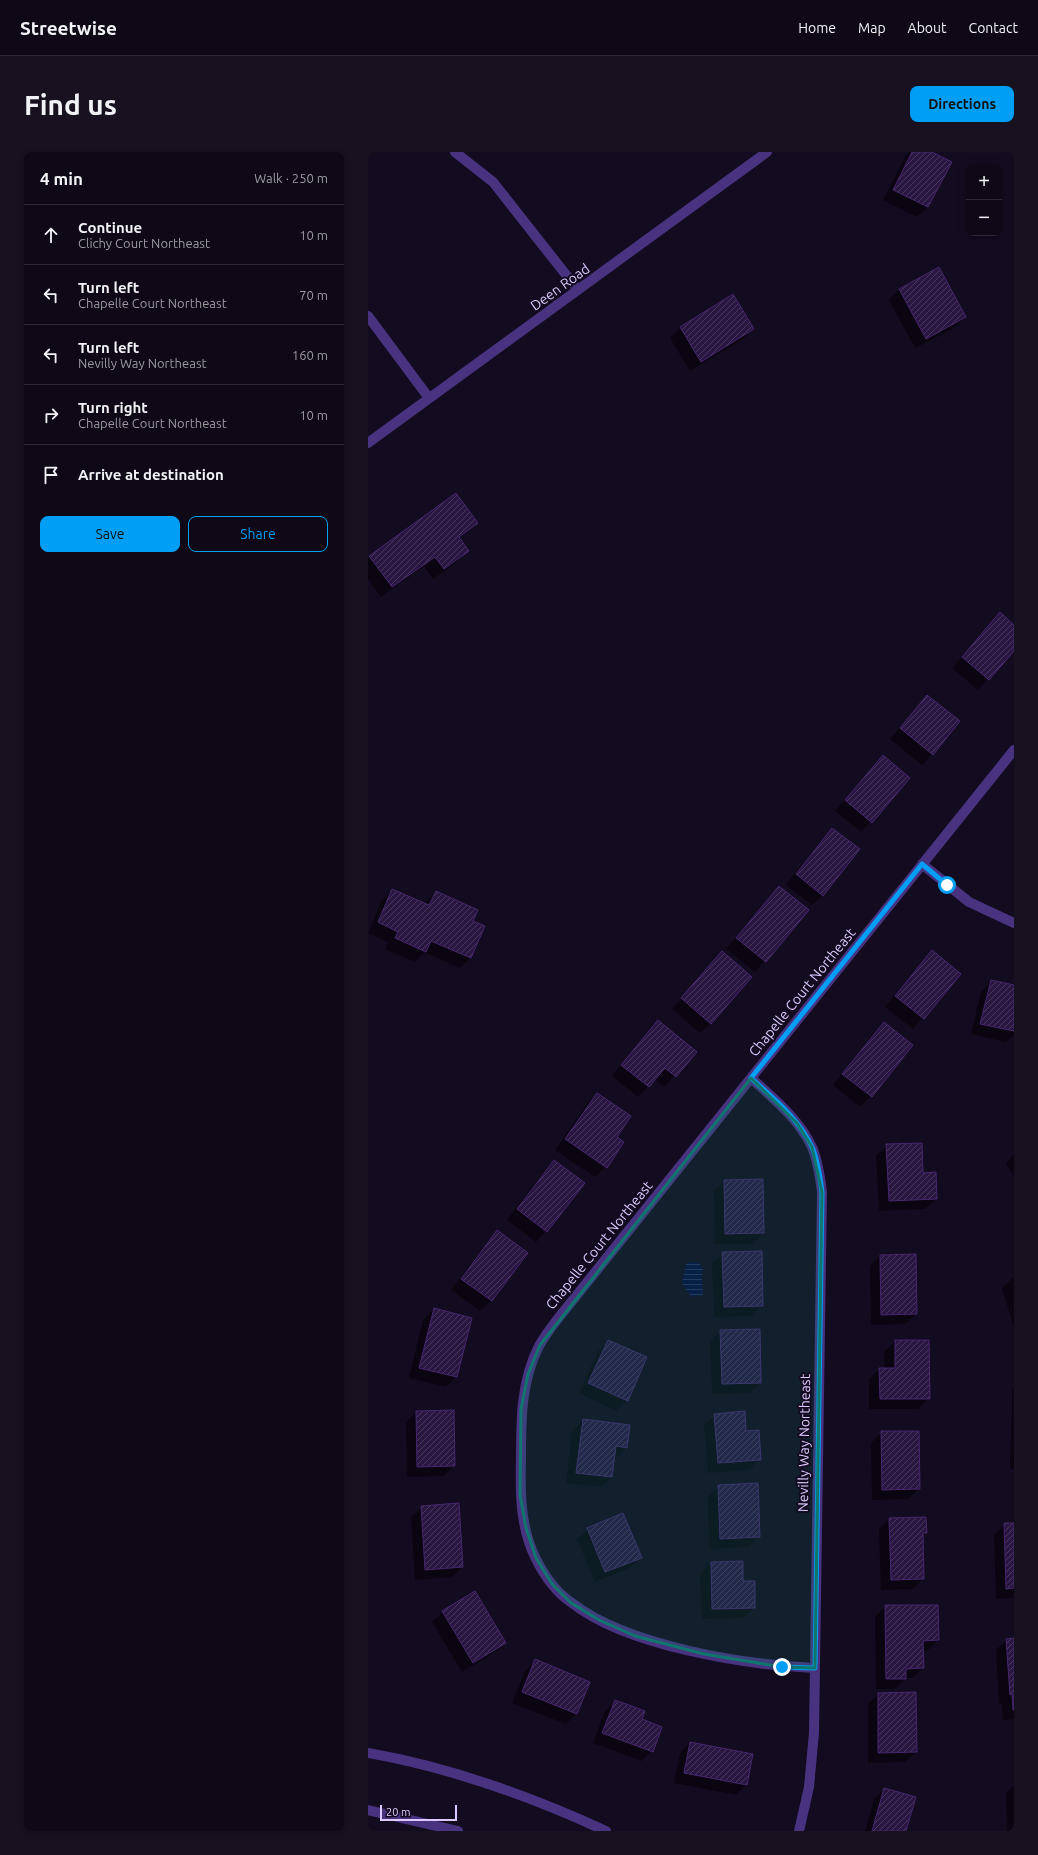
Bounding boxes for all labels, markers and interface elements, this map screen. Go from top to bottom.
text: Streetwise [20,17,117,39]
text: Home [798,20,836,36]
text: Map [858,20,886,36]
text: About [908,20,947,36]
text: Contact [969,20,1018,36]
button: Directions [910,86,1014,122]
text: Find us [24,89,117,120]
map controls [966,164,1002,236]
button: + [966,164,1002,200]
text: 4 min [40,169,83,188]
text: Walk · 250 m [254,171,328,185]
button: − [966,200,1002,236]
text: Continue [78,219,142,236]
icon: ahead [40,224,62,246]
text: 10 m [299,228,328,242]
text: Clichy Court Northeast [78,236,210,250]
street label: Deen Road [527,260,593,314]
text: Turn left [78,279,139,296]
icon: left [40,284,62,306]
text: 70 m [299,288,328,302]
text: Chapelle Court Northeast [78,296,227,310]
text: Turn left [78,339,139,356]
icon: left [40,344,62,366]
text: 160 m [292,348,328,362]
text: Nevilly Way Northeast [78,356,207,370]
text: Turn right [78,399,148,416]
icon: right [40,404,62,426]
text: 10 m [299,408,328,422]
text: Chapelle Court Northeast [78,416,227,430]
icon: arrive [40,464,62,486]
text: Arrive at destination [78,466,224,483]
button: Save [40,516,180,552]
button: Share [188,516,328,552]
route start [938,876,956,894]
street label: Chapelle Court Northeast [745,924,859,1059]
street label: Chapelle Court Northeast [542,1177,656,1312]
street label: Nevilly Way Northeast [795,1373,813,1512]
route end [773,1658,791,1676]
scale bar [380,1803,457,1822]
text: 20 m [386,1806,410,1818]

